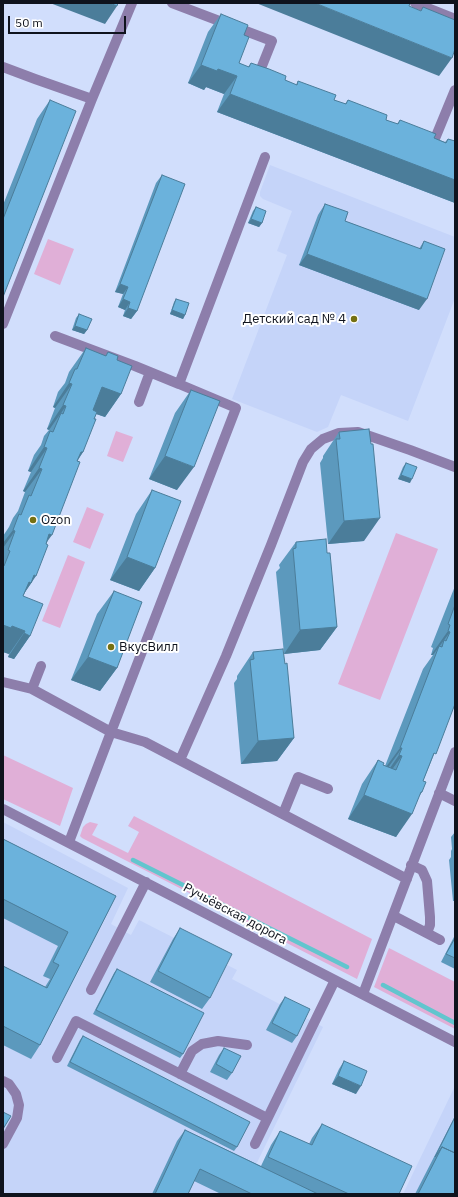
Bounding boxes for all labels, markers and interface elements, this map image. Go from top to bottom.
scale bar [10,8,128,34]
text: 50 m [15,15,43,30]
place label: Детский сад № 4 [243,311,346,327]
marker: Детский сад № 4 [349,314,359,324]
place label: Ozon [41,512,71,528]
marker: Ozon [28,515,38,525]
place label: ВкусВилл [119,639,178,655]
marker: ВкусВилл [106,642,116,652]
street label: Ручьёвская дорога [180,880,290,948]

